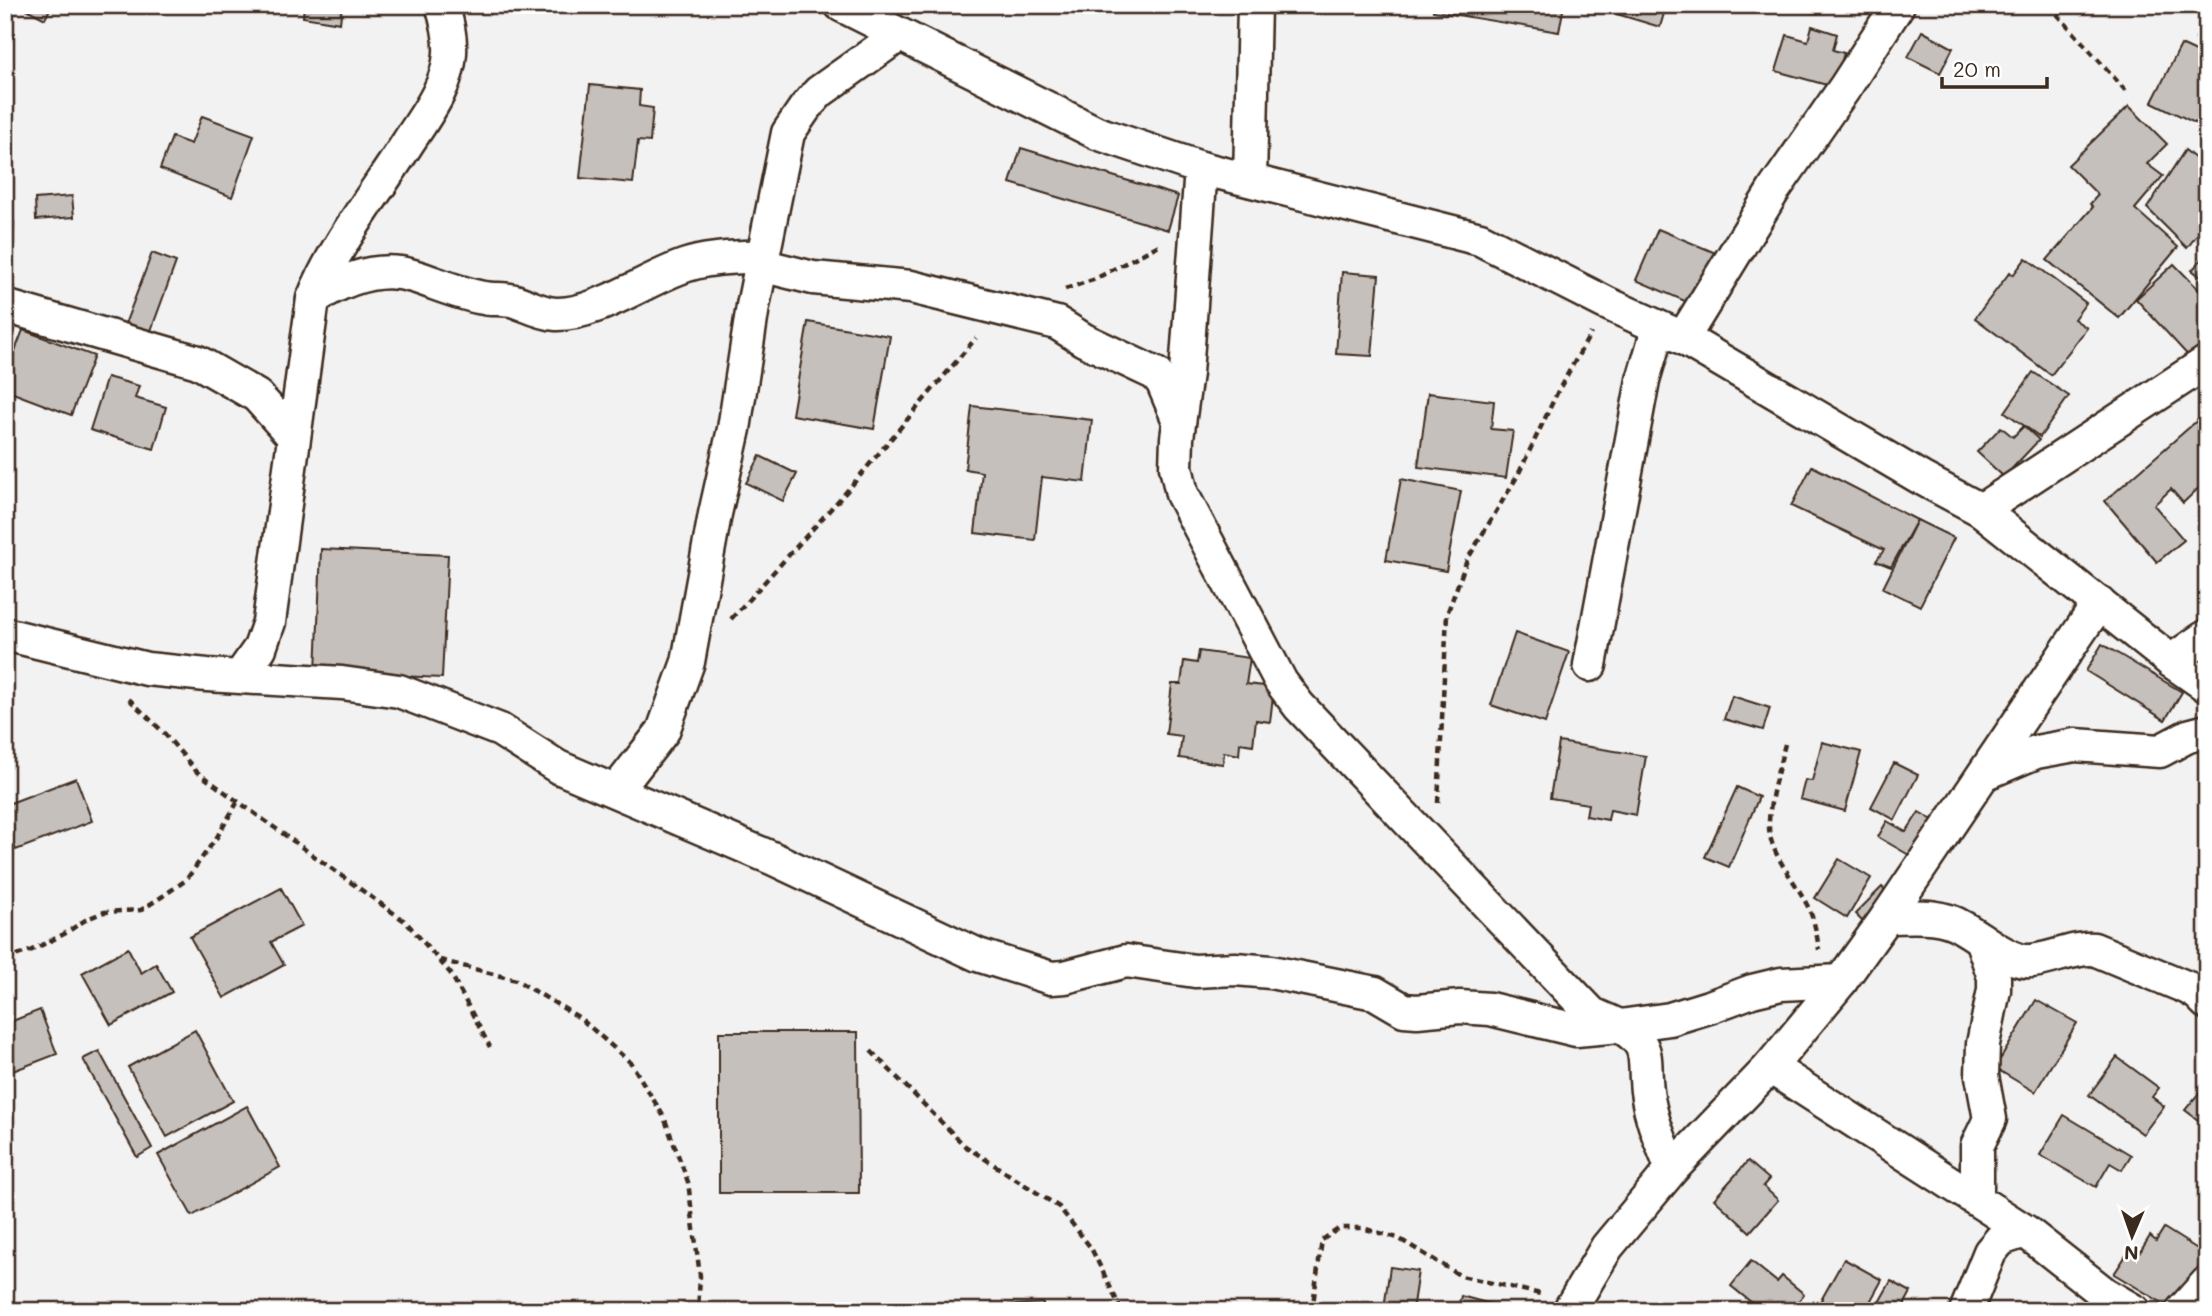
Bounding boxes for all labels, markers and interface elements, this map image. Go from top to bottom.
scale bar [1942,46,2048,90]
text: 20 m [1953,55,2001,82]
north arrow [2096,1200,2166,1270]
text: N [2124,1241,2139,1266]

